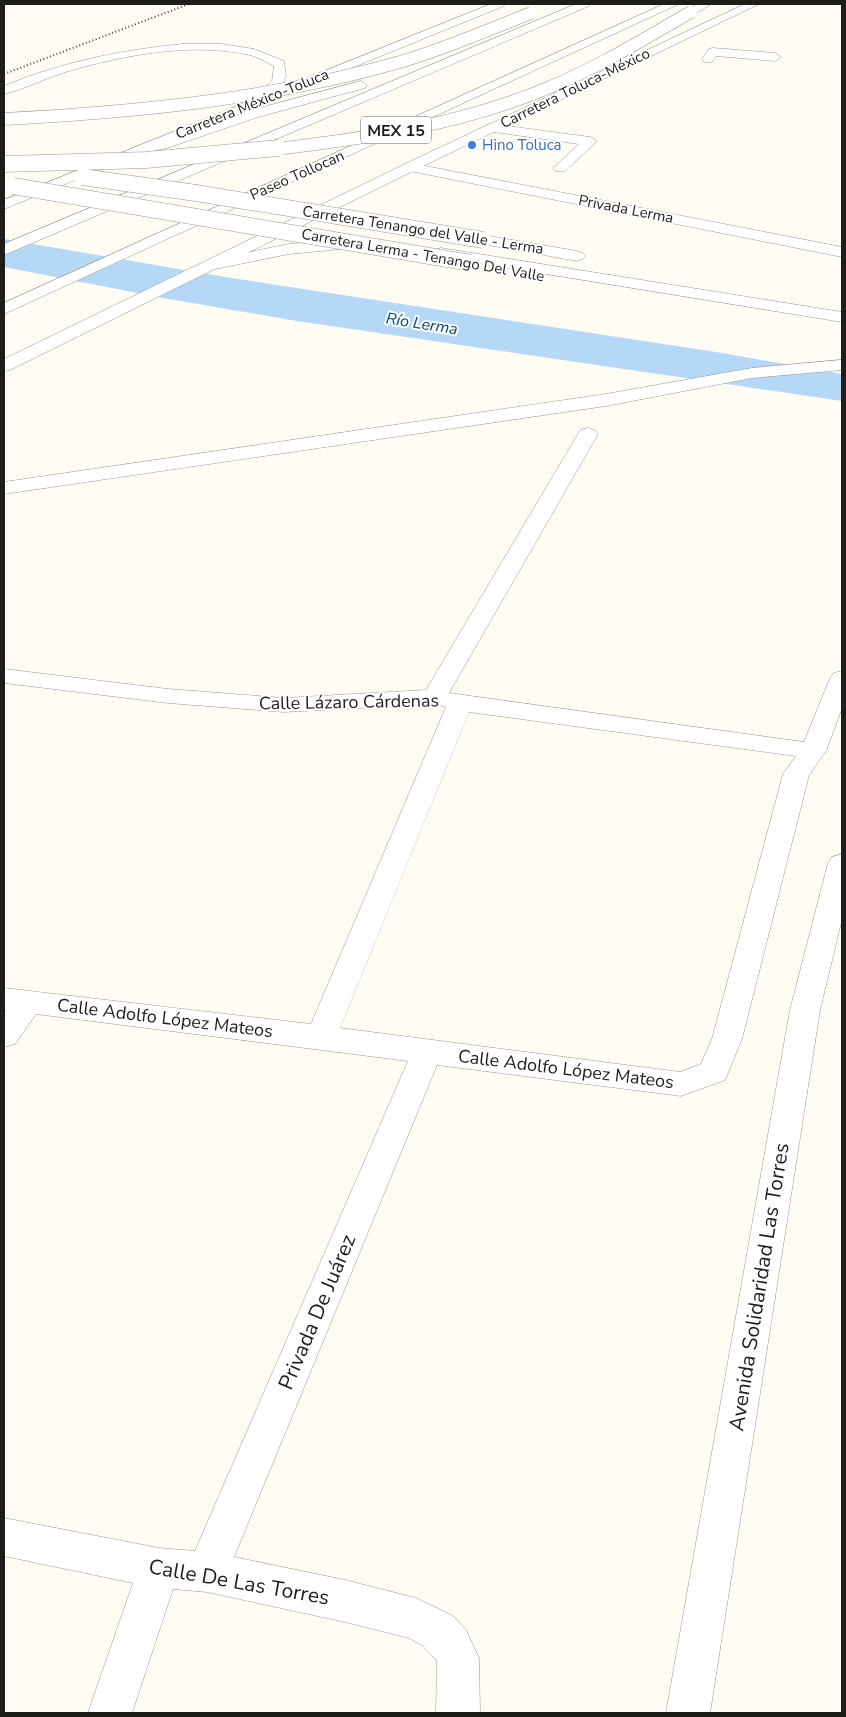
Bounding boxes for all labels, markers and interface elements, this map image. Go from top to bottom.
street label: Carretera Toluca-México [497,43,653,133]
street label: Carretera México-Toluca [172,64,332,144]
road number: MEX 15 [361,116,431,144]
place label: Hino Toluca [482,135,562,155]
marker: Hino Toluca [466,139,478,151]
street label: Paseo Tollocan [247,145,347,205]
street label: Privada Lerma [577,190,675,228]
street label: Carretera Tenango del Valle - Lerma [301,201,545,259]
street label: Carretera Lerma - Tenango Del Valle [300,224,546,286]
water label: Río Lerma [384,307,459,341]
street label: Calle Lázaro Cárdenas [259,688,439,716]
street label: Calle Adolfo López Mateos [56,993,274,1043]
street label: Calle Adolfo López Mateos [457,1044,675,1094]
street label: Avenida Solidaridad Las Torres [722,1141,796,1433]
street label: Privada De Juárez [272,1230,362,1394]
street label: Calle De Las Torres [147,1552,331,1612]

